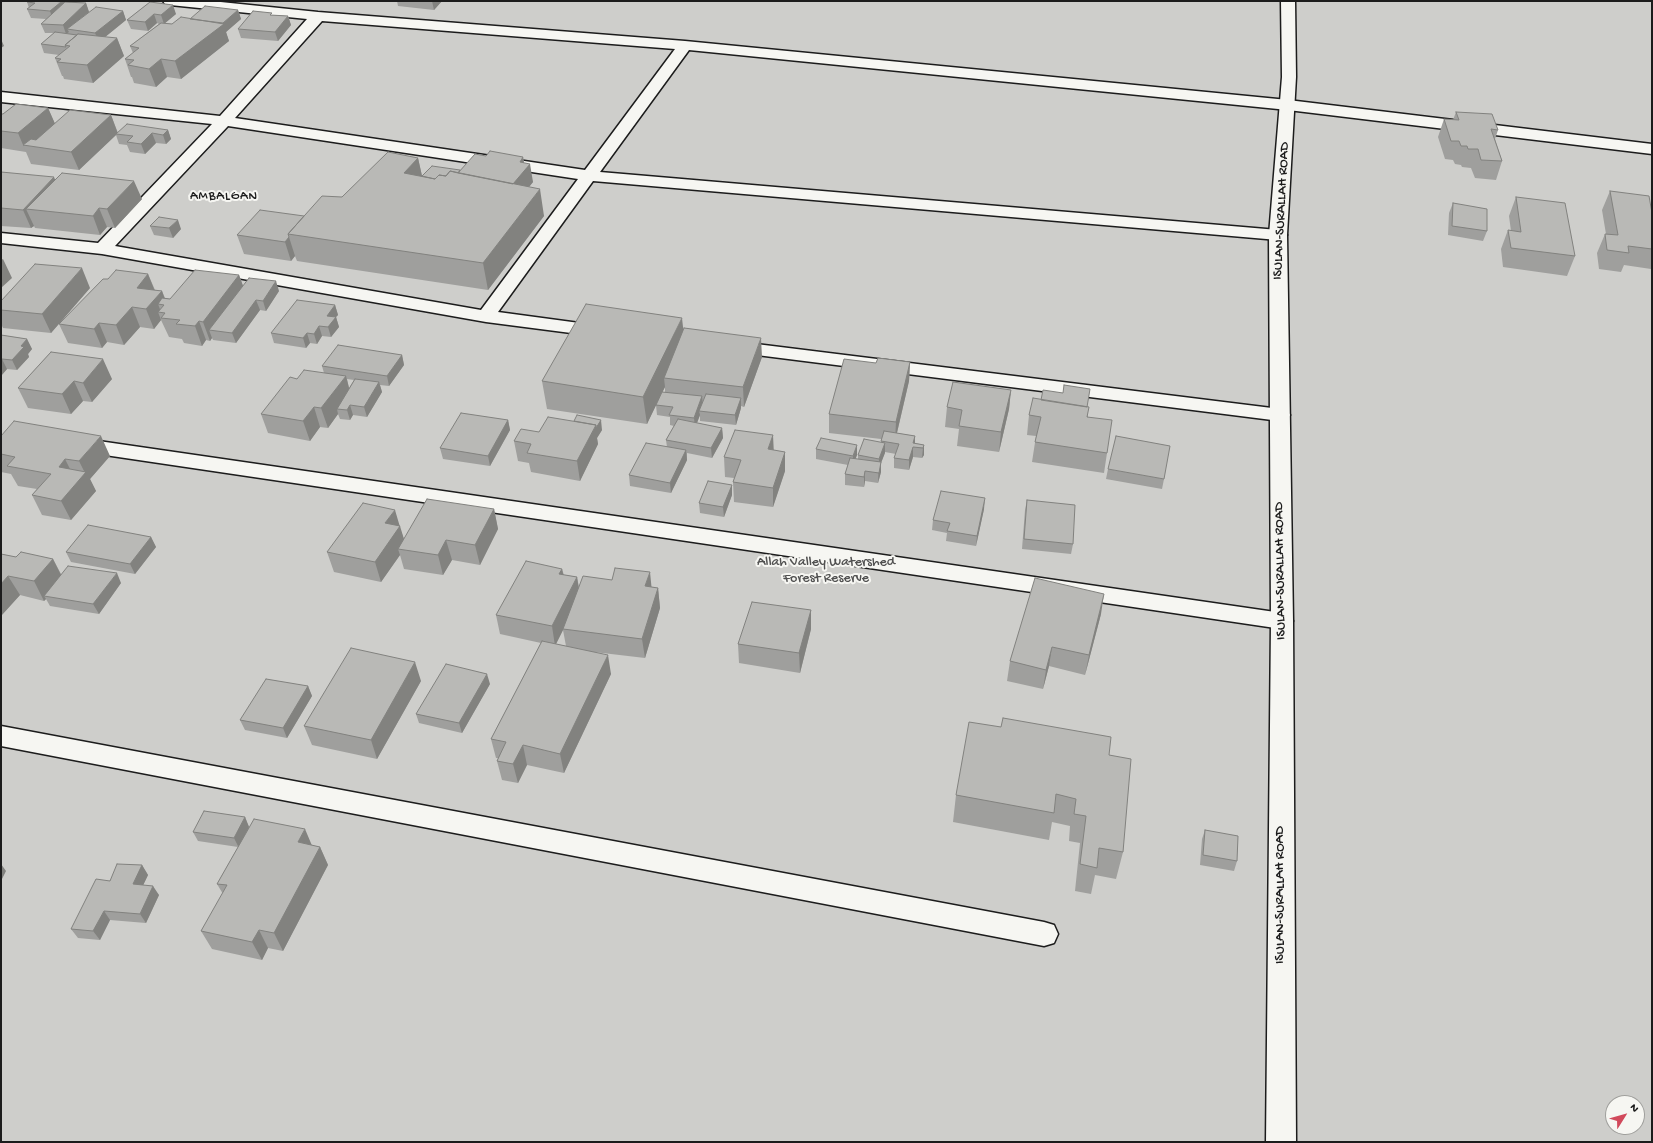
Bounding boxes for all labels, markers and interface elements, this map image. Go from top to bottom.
street label: ISULAN-SURALLAH ROAD [1270,142,1294,280]
district label: AMBALGAN [190,189,258,205]
street label: ISULAN-SURALLAH ROAD [1271,502,1291,640]
park label: Allah Valley Watershed Forest Reserve [757,555,895,588]
street label: ISULAN-SURALLAH ROAD [1273,826,1289,964]
north arrow [1605,1095,1645,1135]
text: N [1627,1102,1641,1115]

